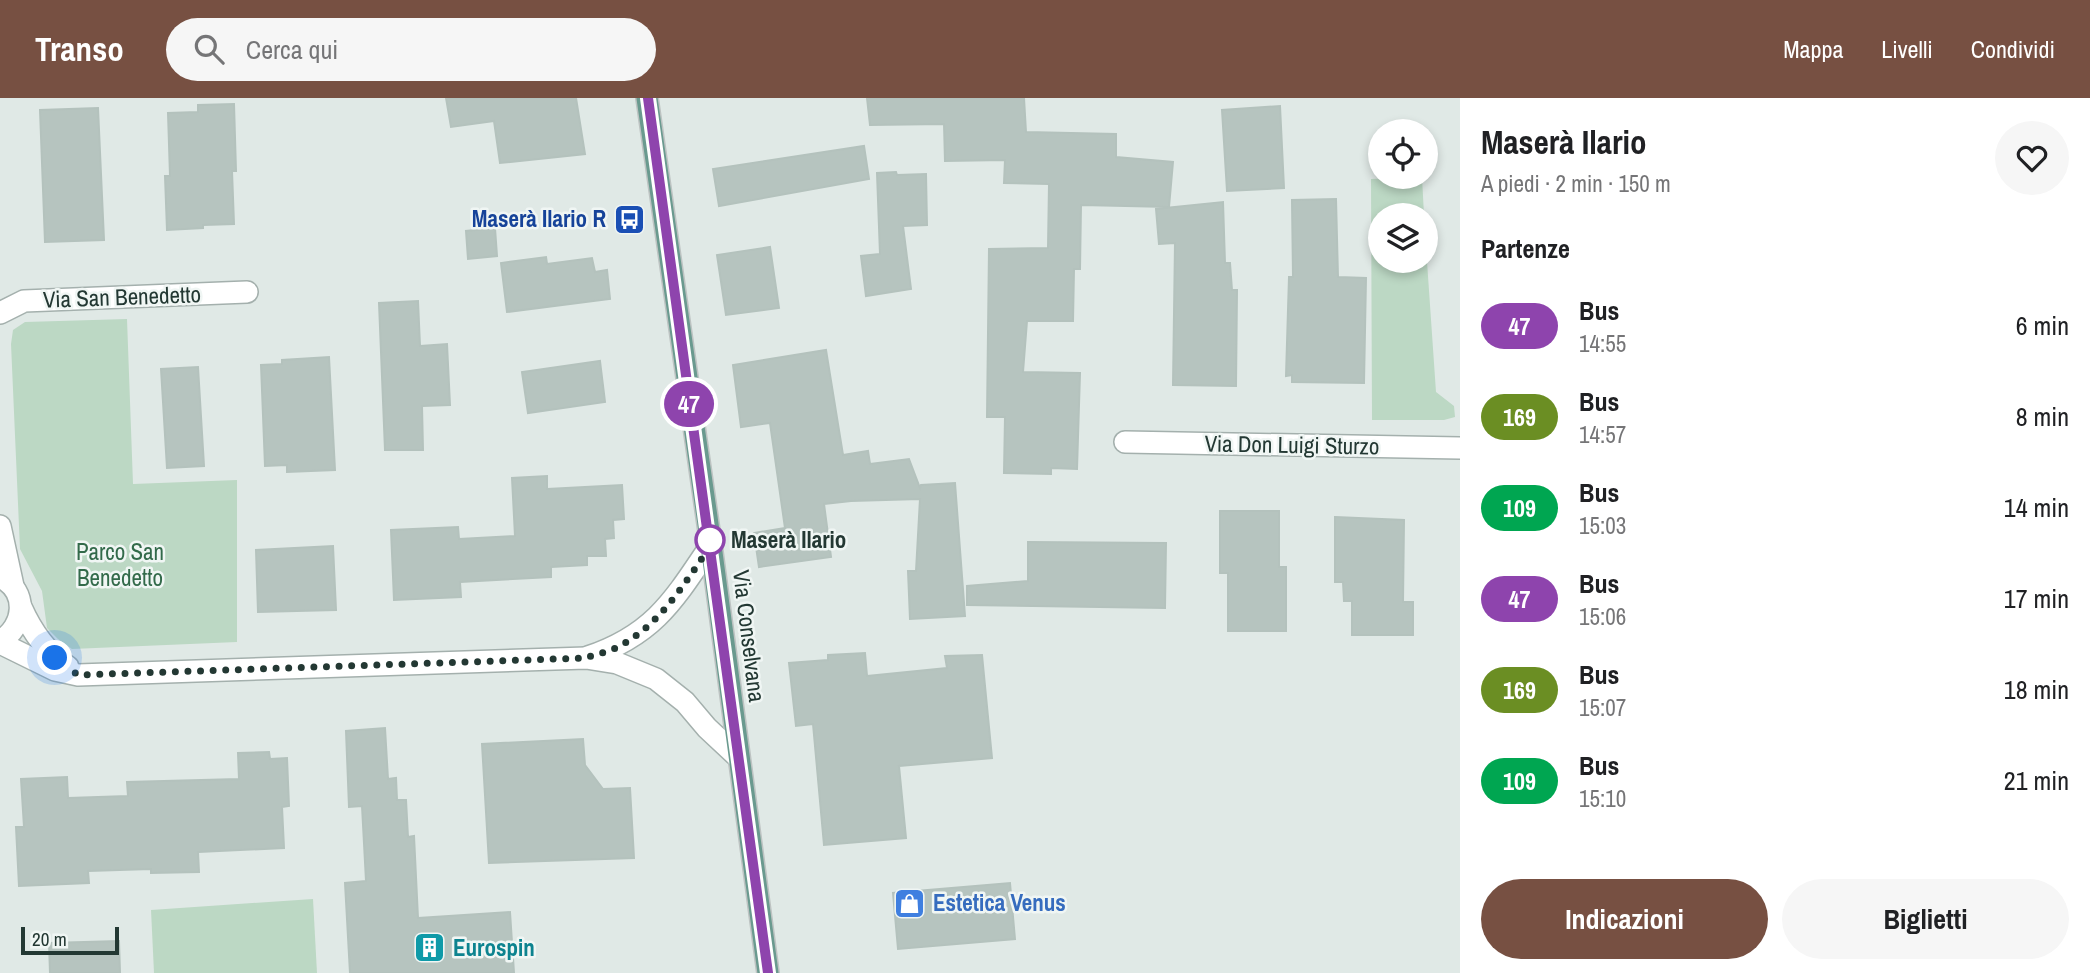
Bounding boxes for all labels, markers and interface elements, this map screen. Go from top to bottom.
search box [166,18,656,81]
text: Transo [35,27,124,71]
icon: search [190,30,228,68]
text: Cerca qui [246,32,338,67]
text: Mappa [1783,33,1843,65]
text: Livelli [1881,33,1933,65]
text: Condividi [1971,33,2055,65]
map controls [1368,119,1438,273]
button: locate [1368,119,1438,189]
text: Maserà Ilario [1481,120,1646,164]
button: heart [1995,121,2069,195]
text: A piedi · 2 min · 150 m [1481,168,1671,199]
bus stop icon: Maserà Ilario R [612,202,646,236]
place label: Maserà Ilario R [472,203,606,234]
button: layers [1368,203,1438,273]
text: Partenze [1481,231,1570,266]
street label: Via San Benedetto [42,278,201,315]
text: Bus [1579,293,1619,328]
text: 6 min [2016,308,2069,343]
text: 47 [1509,310,1530,342]
text: 14:55 [1579,328,1626,359]
line badge: 47 [658,381,720,427]
text: Bus [1579,384,1619,419]
text: 47 [678,388,700,420]
text: 8 min [2016,399,2069,434]
text: 169 [1503,401,1536,433]
text: 14:57 [1579,419,1626,450]
street label: Via Don Luigi Sturzo [1204,427,1380,462]
text: Bus [1579,475,1619,510]
text: 14 min [2004,490,2069,525]
text: 109 [1503,492,1536,524]
text: 15:03 [1579,510,1626,541]
place label: Maserà Ilario [731,524,846,555]
marker: Maserà Ilario [695,525,725,555]
park label: Parco San Benedetto [76,536,164,593]
text: Bus [1579,566,1619,601]
street label: Via Conselvana [726,568,773,704]
text: 17 min [2004,581,2069,616]
text: 47 [1509,583,1530,615]
text: 15:06 [1579,601,1626,632]
your location [37,640,72,675]
text: Bus [1579,657,1619,692]
text: 18 min [2004,672,2069,707]
text: 169 [1503,674,1536,706]
text: 15:07 [1579,692,1626,723]
text: Bus [1579,748,1619,783]
text: 21 min [2004,763,2069,798]
text: 109 [1503,765,1536,797]
text: 15:10 [1579,783,1626,814]
button: Indicazioni [1481,879,1768,959]
button: Biglietti [1782,879,2069,959]
shop icon: Estetica Venus [893,886,927,920]
place label: Estetica Venus [933,887,1066,918]
scale bar [21,924,119,956]
text: 20 m [32,926,67,952]
building icon: Eurospin [413,931,447,965]
place label: Eurospin [453,932,535,963]

